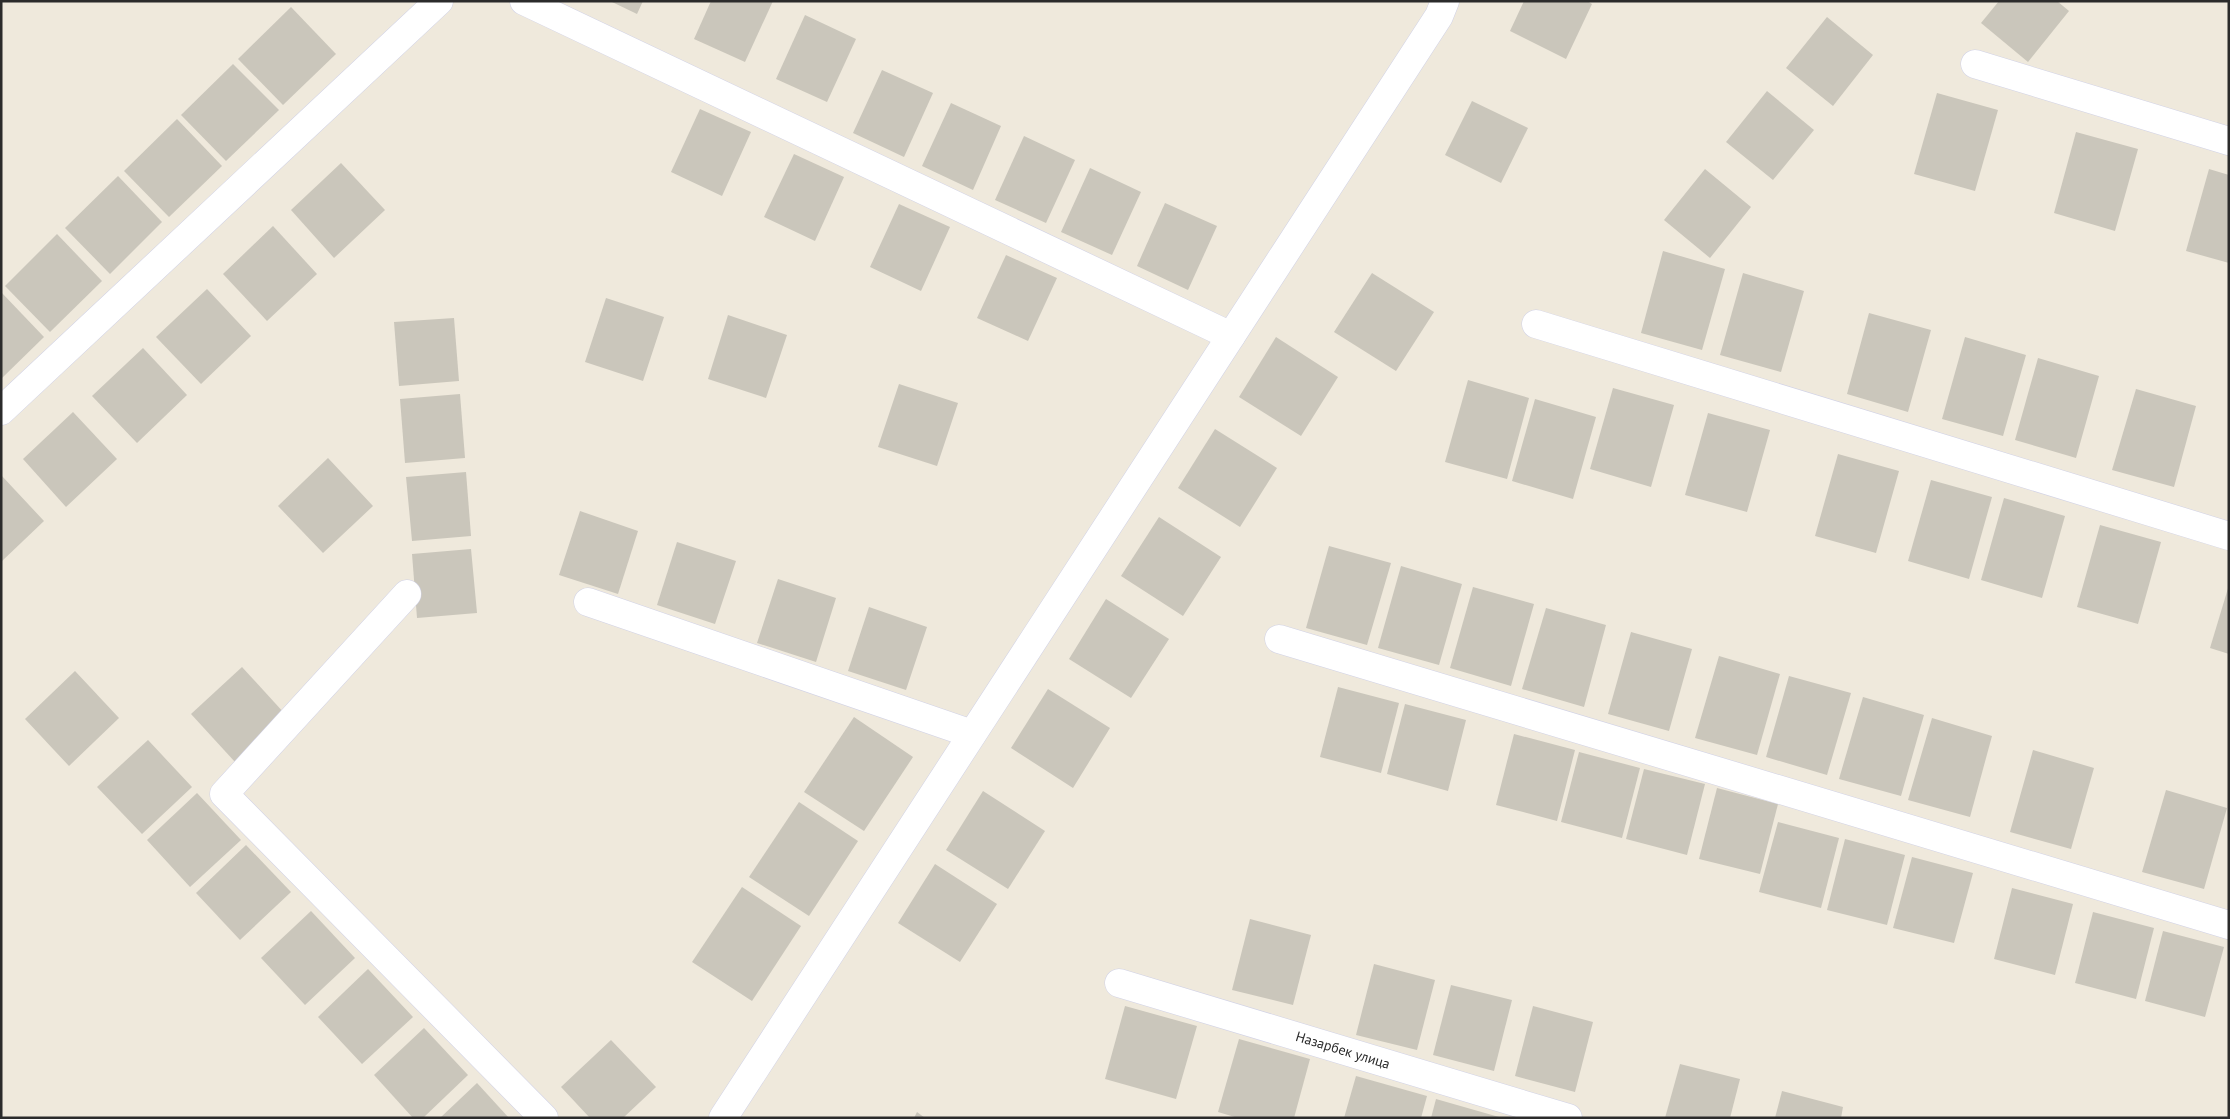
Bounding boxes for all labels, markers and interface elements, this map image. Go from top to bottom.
street label: Назарбек улица [1294,1027,1392,1073]

